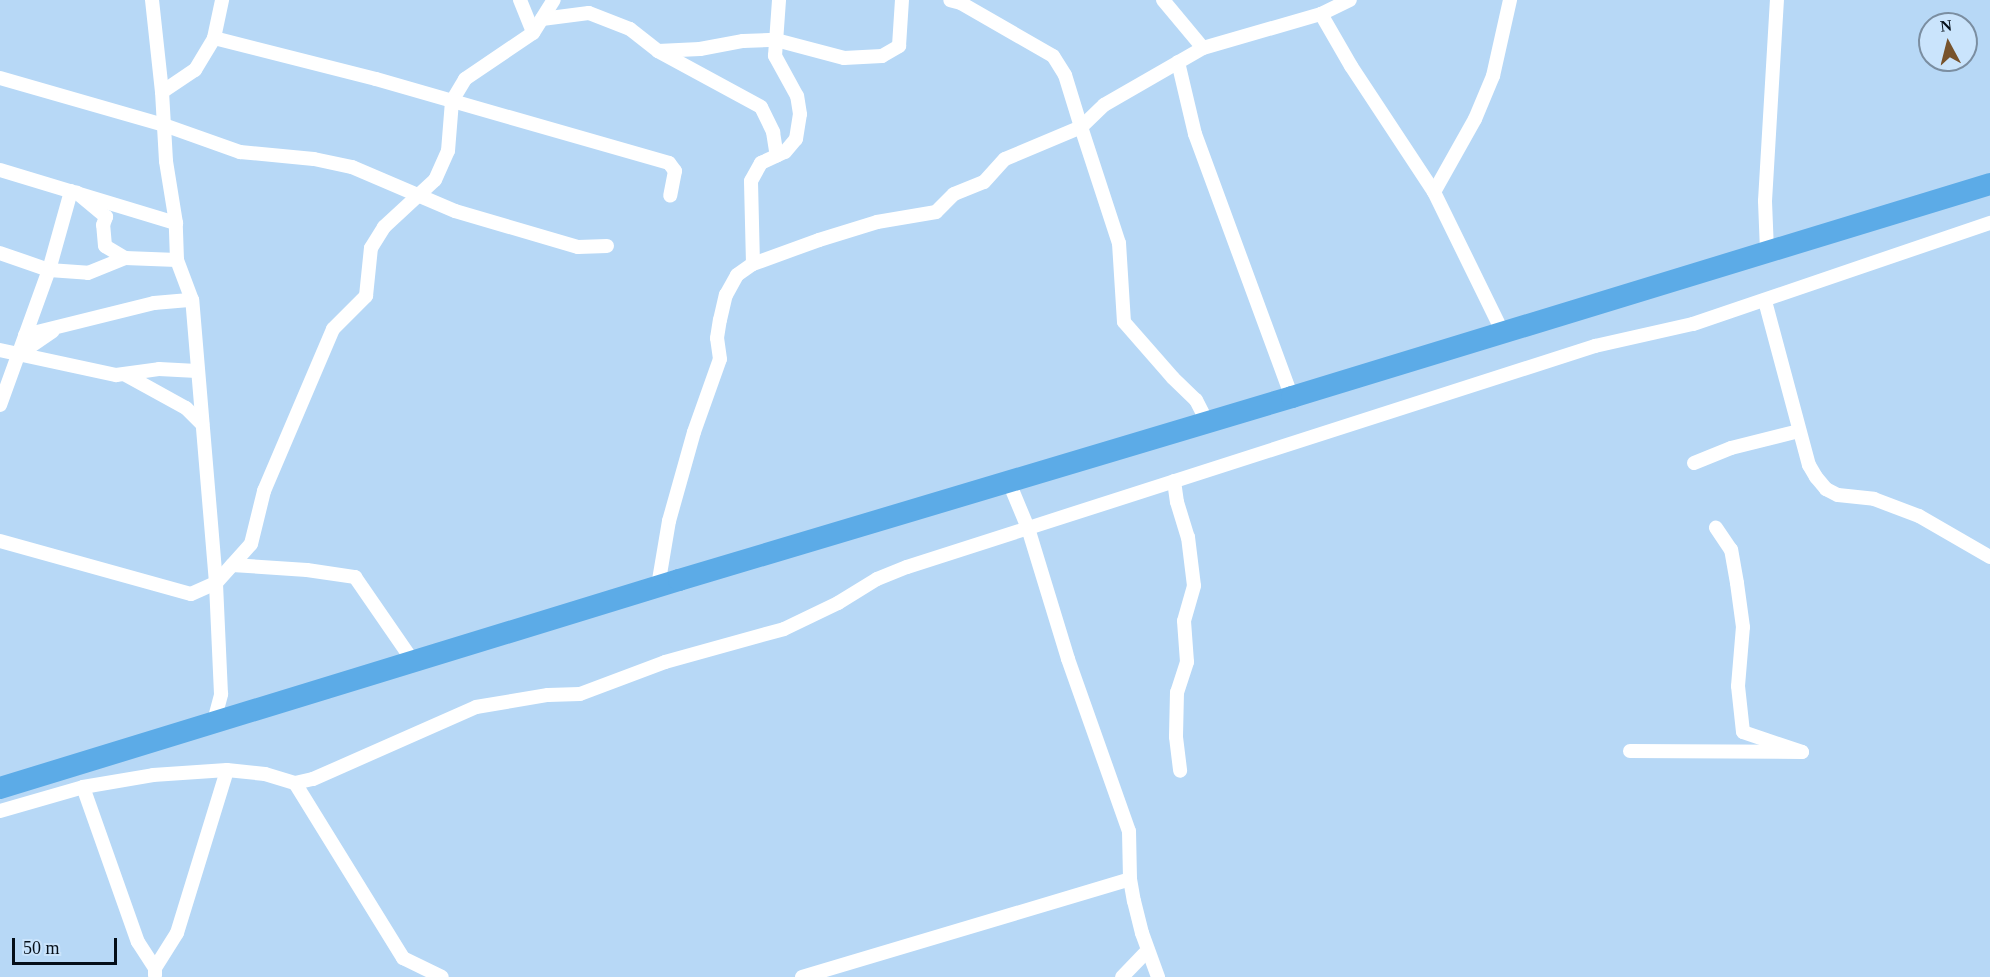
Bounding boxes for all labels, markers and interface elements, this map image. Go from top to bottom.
north arrow [1918,12,1978,72]
text: N [1939,16,1953,35]
scale bar [15,926,120,964]
text: 50 m [23,938,60,958]

